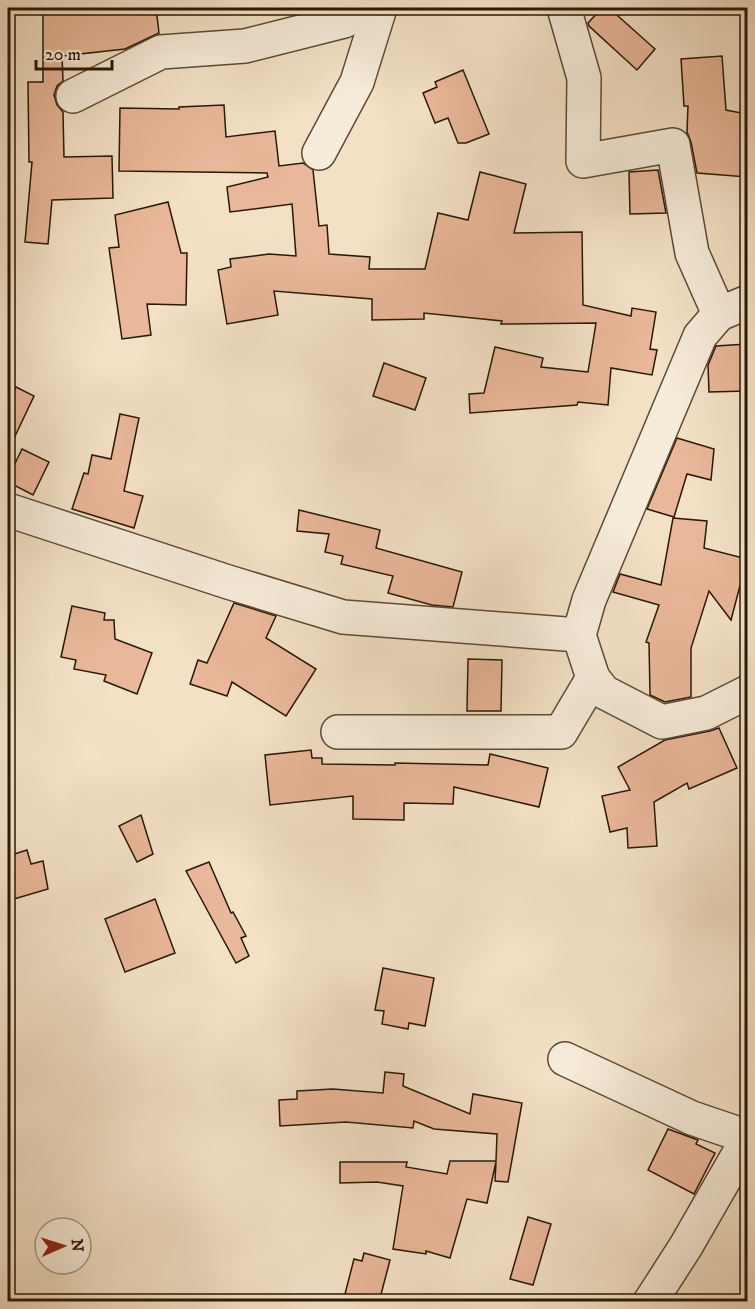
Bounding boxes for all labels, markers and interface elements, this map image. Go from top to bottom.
scale bar [36,33,112,71]
text: 20 m [45,44,81,66]
north arrow [33,1216,93,1276]
text: N [67,1238,87,1252]

